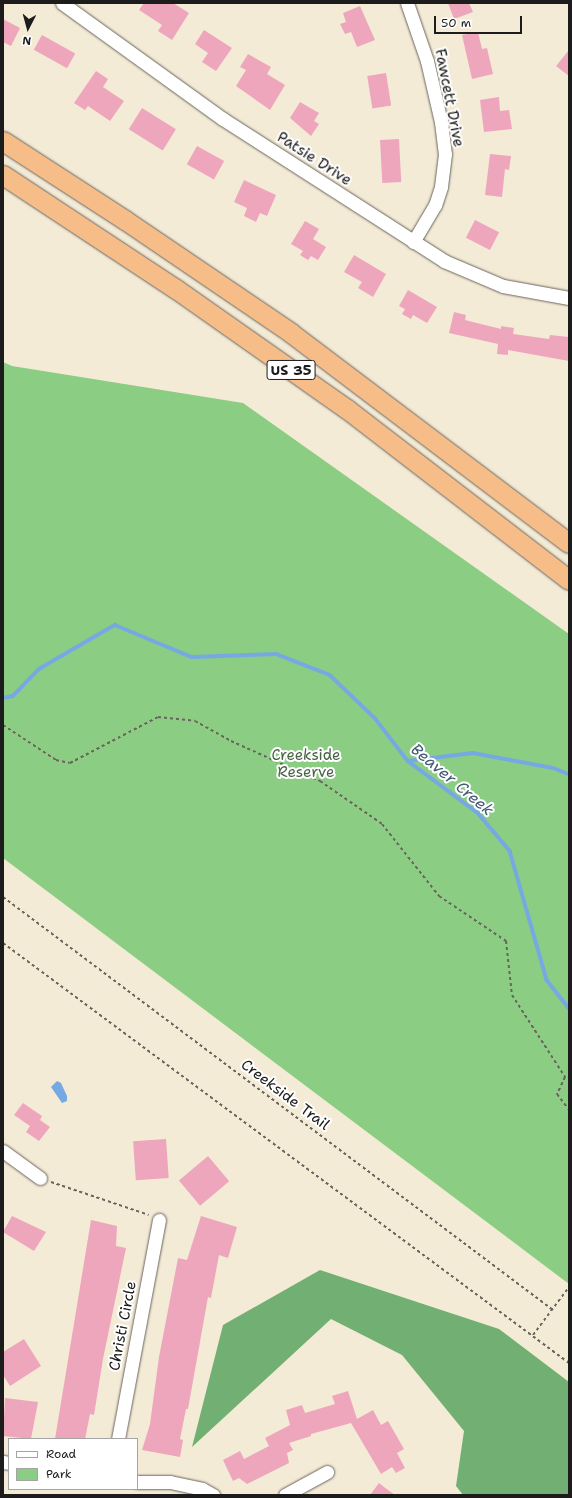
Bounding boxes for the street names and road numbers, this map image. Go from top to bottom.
street label: Fawcett Drive [431,47,467,149]
street label: Patsie Drive [273,128,355,190]
road number: US 35 [266,358,316,382]
street label: Creekside Trail [237,1056,333,1134]
street label: Christi Circle [106,1280,140,1372]

